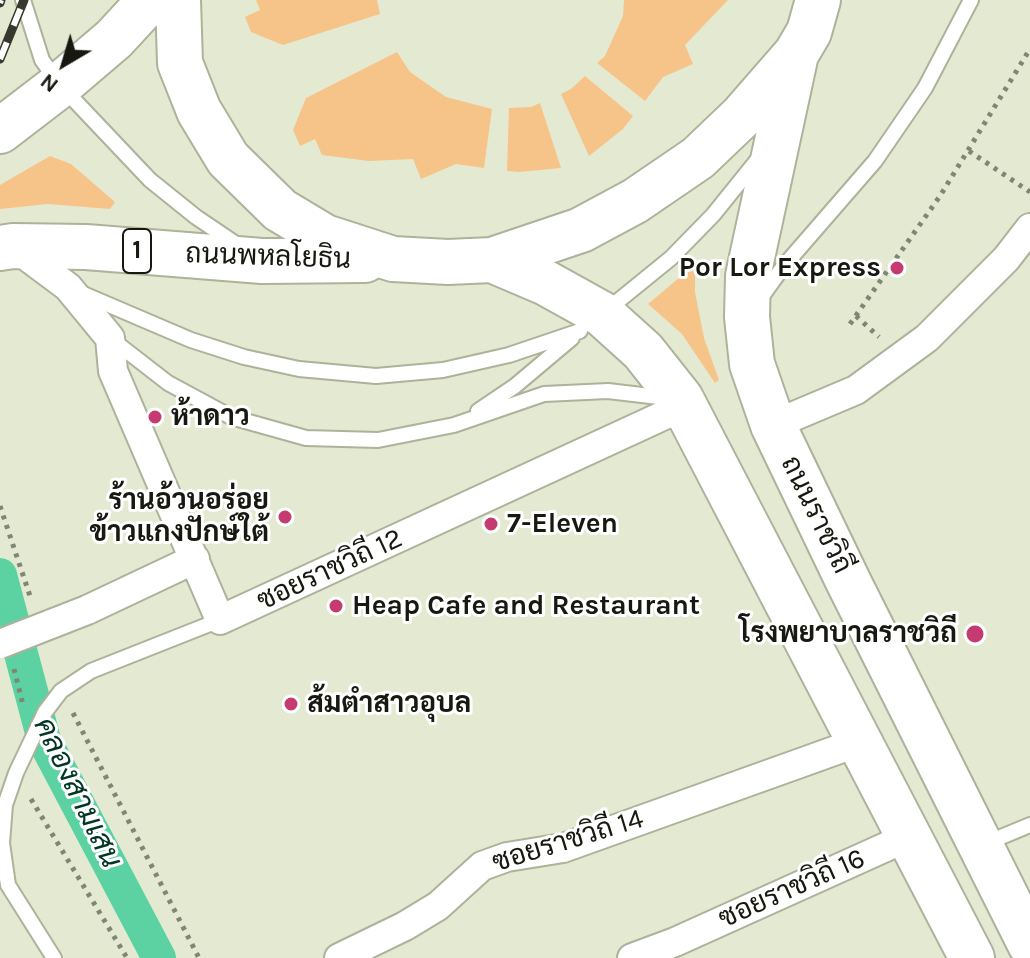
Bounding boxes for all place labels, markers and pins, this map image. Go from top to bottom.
place label: Por Lor Express [679,251,881,285]
marker: Por Lor Express [888,259,906,277]
place label: ห้าดาว [171,400,250,434]
marker: ห้าดาว [146,408,164,426]
place label: ร้านอ้วนอร่อย ข้าวแกงปักษ์ใต้ [90,484,269,550]
place label: 7-Eleven [507,507,618,541]
marker: ร้านอ้วนอร่อย ข้าวแกงปักษ์ใต้ [276,508,294,526]
marker: 7-Eleven [482,515,500,533]
place label: Heap Cafe and Restaurant [352,589,700,623]
marker: Heap Cafe and Restaurant [327,597,345,615]
place label: โรงพยาบาลราชวิถี [739,617,957,651]
marker: โรงพยาบาลราชวิถี [964,623,986,645]
place label: ส้มตำสาวอุบล [307,687,471,721]
marker: ส้มตำสาวอุบล [282,695,300,713]

